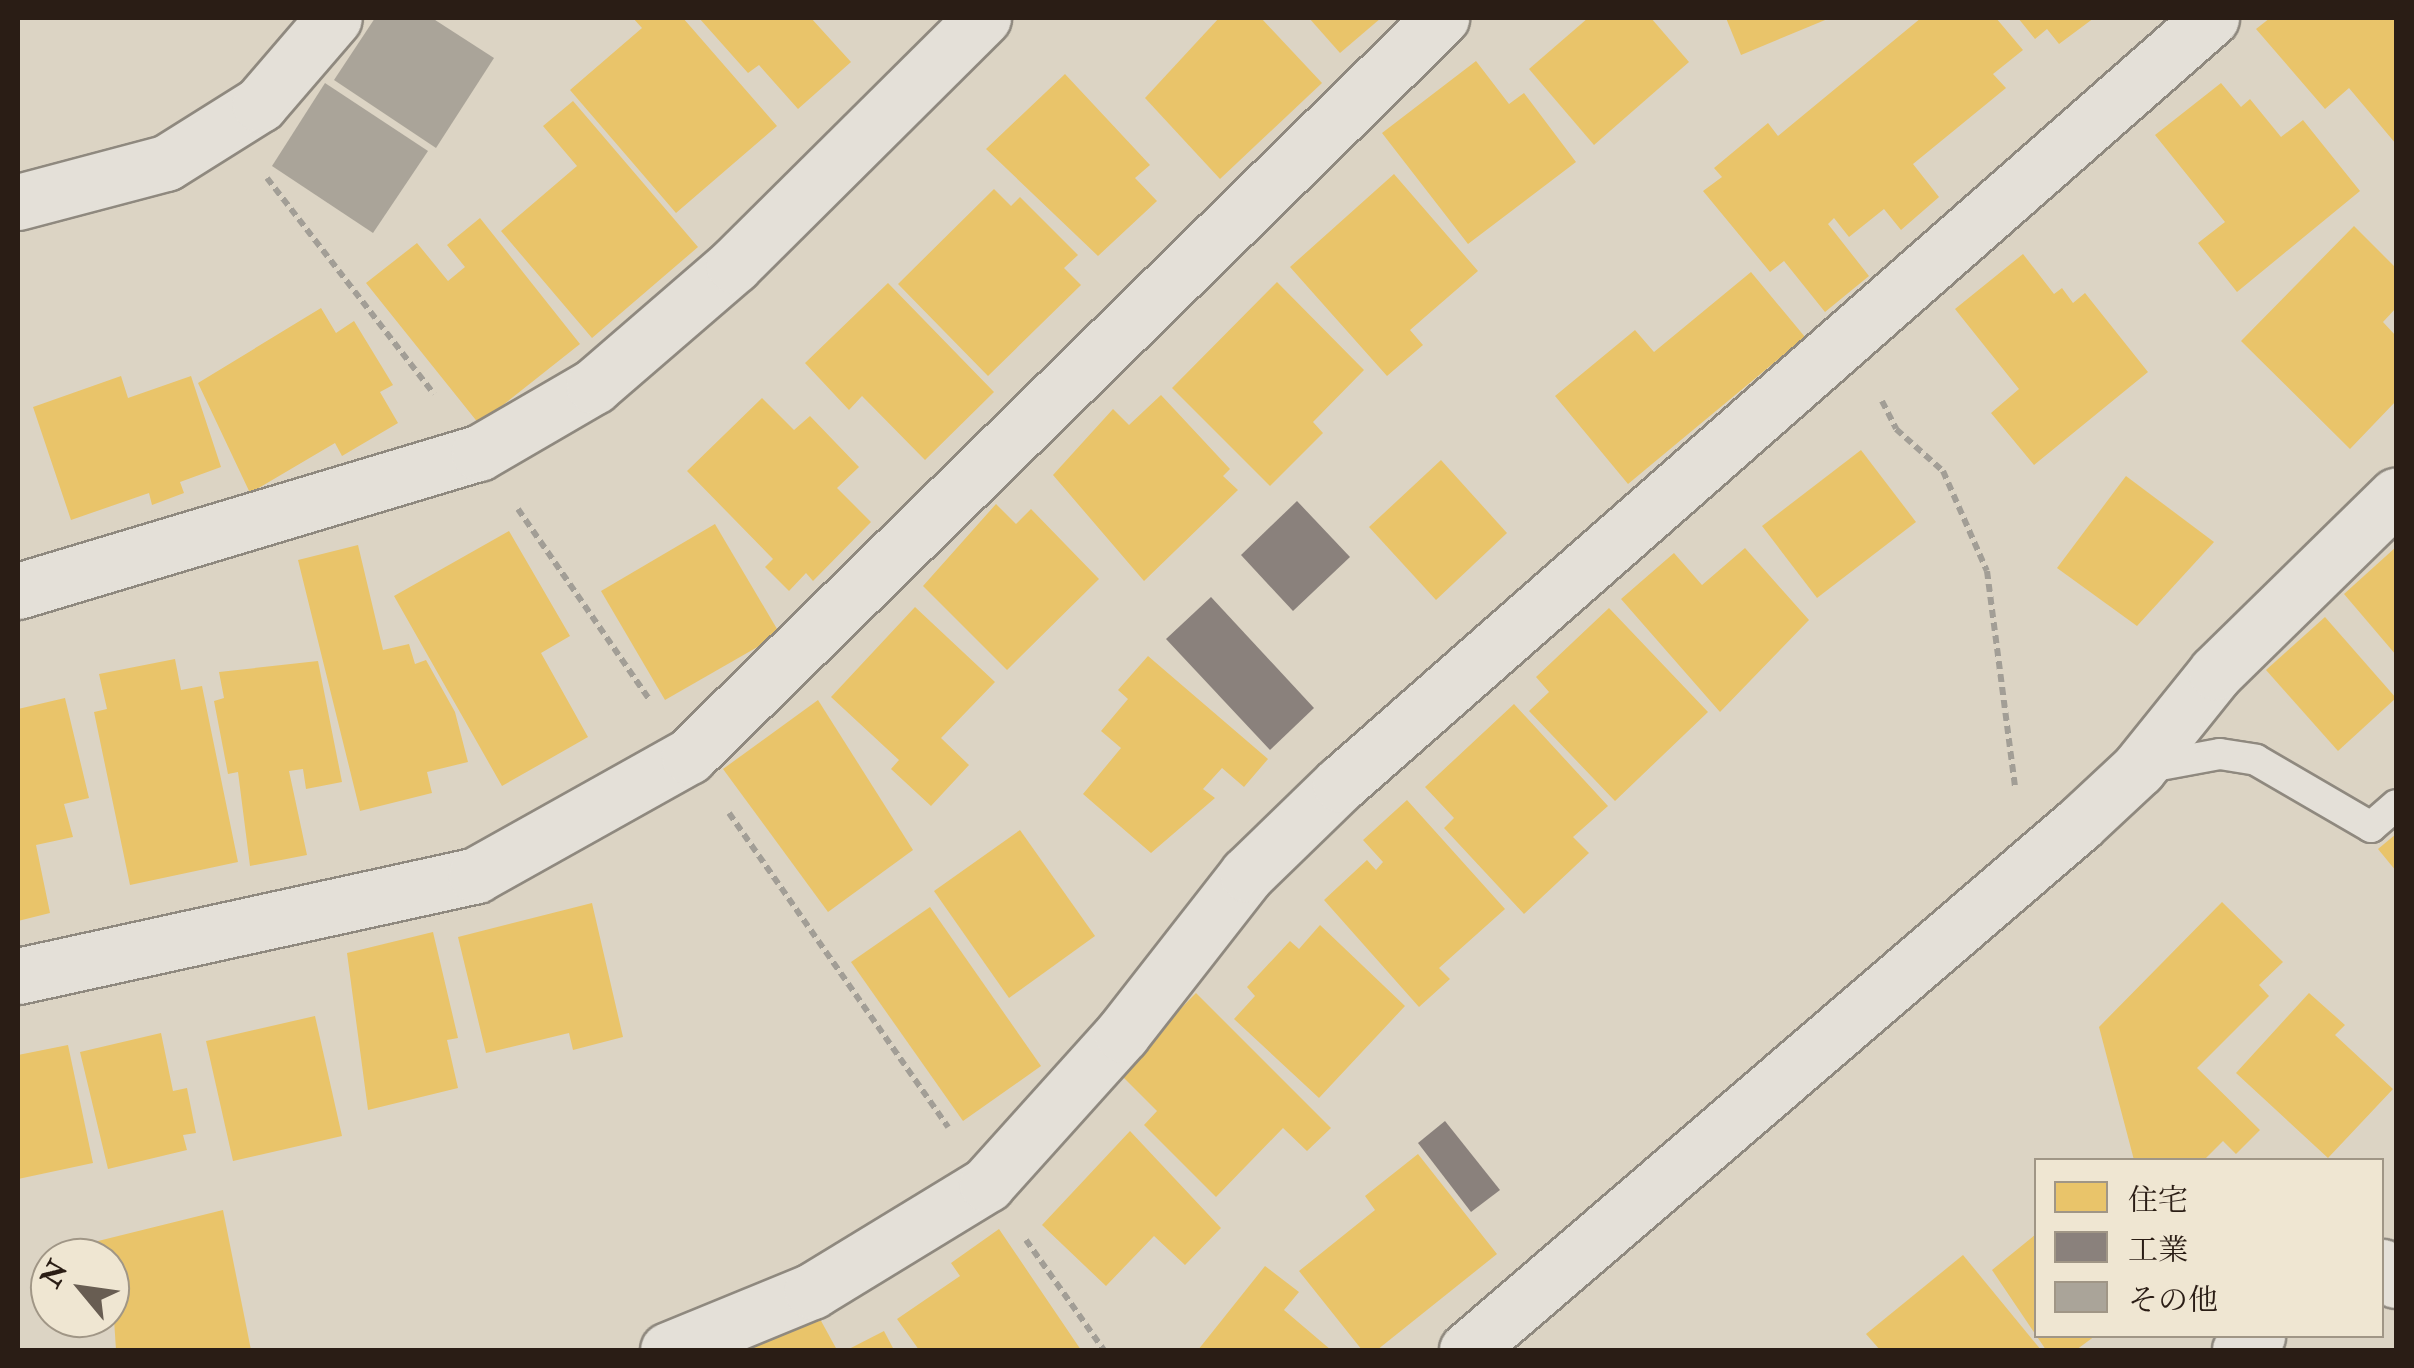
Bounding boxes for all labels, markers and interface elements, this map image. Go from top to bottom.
legend [2034,1158,2384,1338]
text: 住宅 [2128,1182,2188,1219]
text: 工業 [2128,1232,2188,1269]
north arrow [30,1238,130,1338]
text: N [34,1255,76,1294]
text: その他 [2128,1282,2218,1319]

